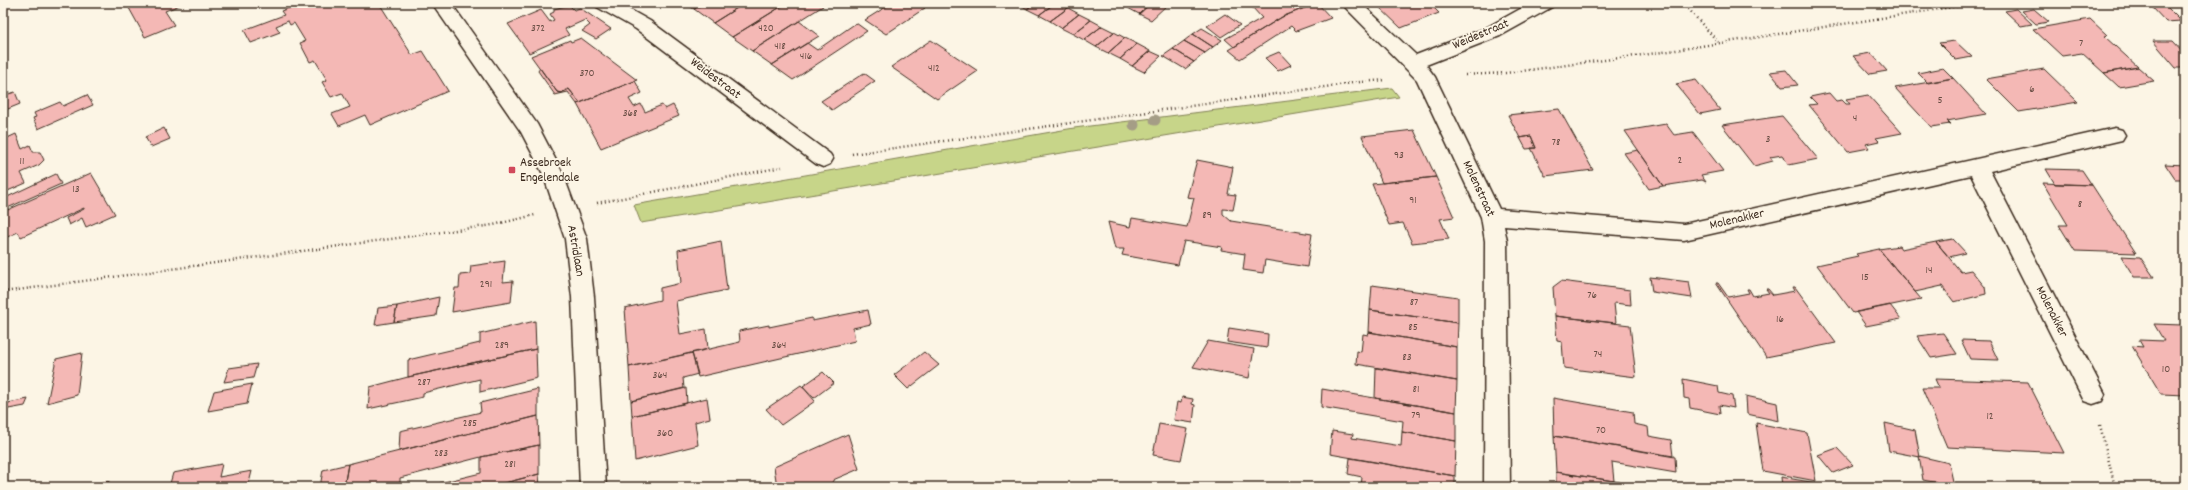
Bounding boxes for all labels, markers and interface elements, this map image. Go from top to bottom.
street label: Weidestraat [1450,15,1512,55]
house number: 372 [531,21,545,37]
house number: 420 [758,21,774,37]
house number: 7 [2079,36,2083,52]
house number: 418 [774,39,786,55]
house number: 416 [800,49,812,65]
street label: Weidestraat [686,54,745,105]
house number: 412 [928,61,940,77]
house number: 370 [579,66,595,82]
house number: 6 [2029,82,2035,98]
house number: 5 [1937,93,1943,109]
house number: 368 [623,106,637,122]
house number: 4 [1853,111,1857,127]
house number: 3 [1766,132,1771,148]
house number: 78 [1552,135,1560,151]
house number: 93 [1394,148,1404,164]
house number: 2 [1678,153,1683,169]
house number: 11 [20,154,24,170]
place label: Assebroek Engelendale [520,154,579,188]
street label: Molenstraat [1457,158,1499,221]
marker: Assebroek Engelendale [507,165,517,175]
house number: 13 [72,182,80,198]
house number: 91 [1409,193,1417,209]
house number: 8 [2078,197,2082,213]
street label: Molenakker [1708,204,1766,236]
house number: 89 [1202,208,1212,224]
street label: Astridlaan [561,224,589,278]
house number: 14 [1926,263,1932,279]
house number: 15 [1861,270,1869,286]
house number: 291 [480,277,492,293]
street label: Molenakker [2030,283,2072,341]
house number: 76 [1587,288,1597,304]
house number: 87 [1410,295,1418,311]
house number: 16 [1776,312,1784,328]
house number: 85 [1408,320,1418,336]
house number: 289 [495,338,509,354]
house number: 364 [772,338,786,354]
house number: 74 [1594,347,1602,363]
house number: 83 [1402,350,1412,366]
house number: 10 [2162,362,2170,378]
house number: 364 [653,368,667,384]
house number: 287 [417,375,431,391]
house number: 81 [1413,382,1419,398]
house number: 79 [1411,408,1421,424]
house number: 12 [1986,409,1994,425]
house number: 285 [463,416,477,432]
house number: 70 [1596,423,1606,439]
house number: 360 [657,426,673,442]
house number: 283 [434,446,448,462]
house number: 281 [504,457,516,473]

